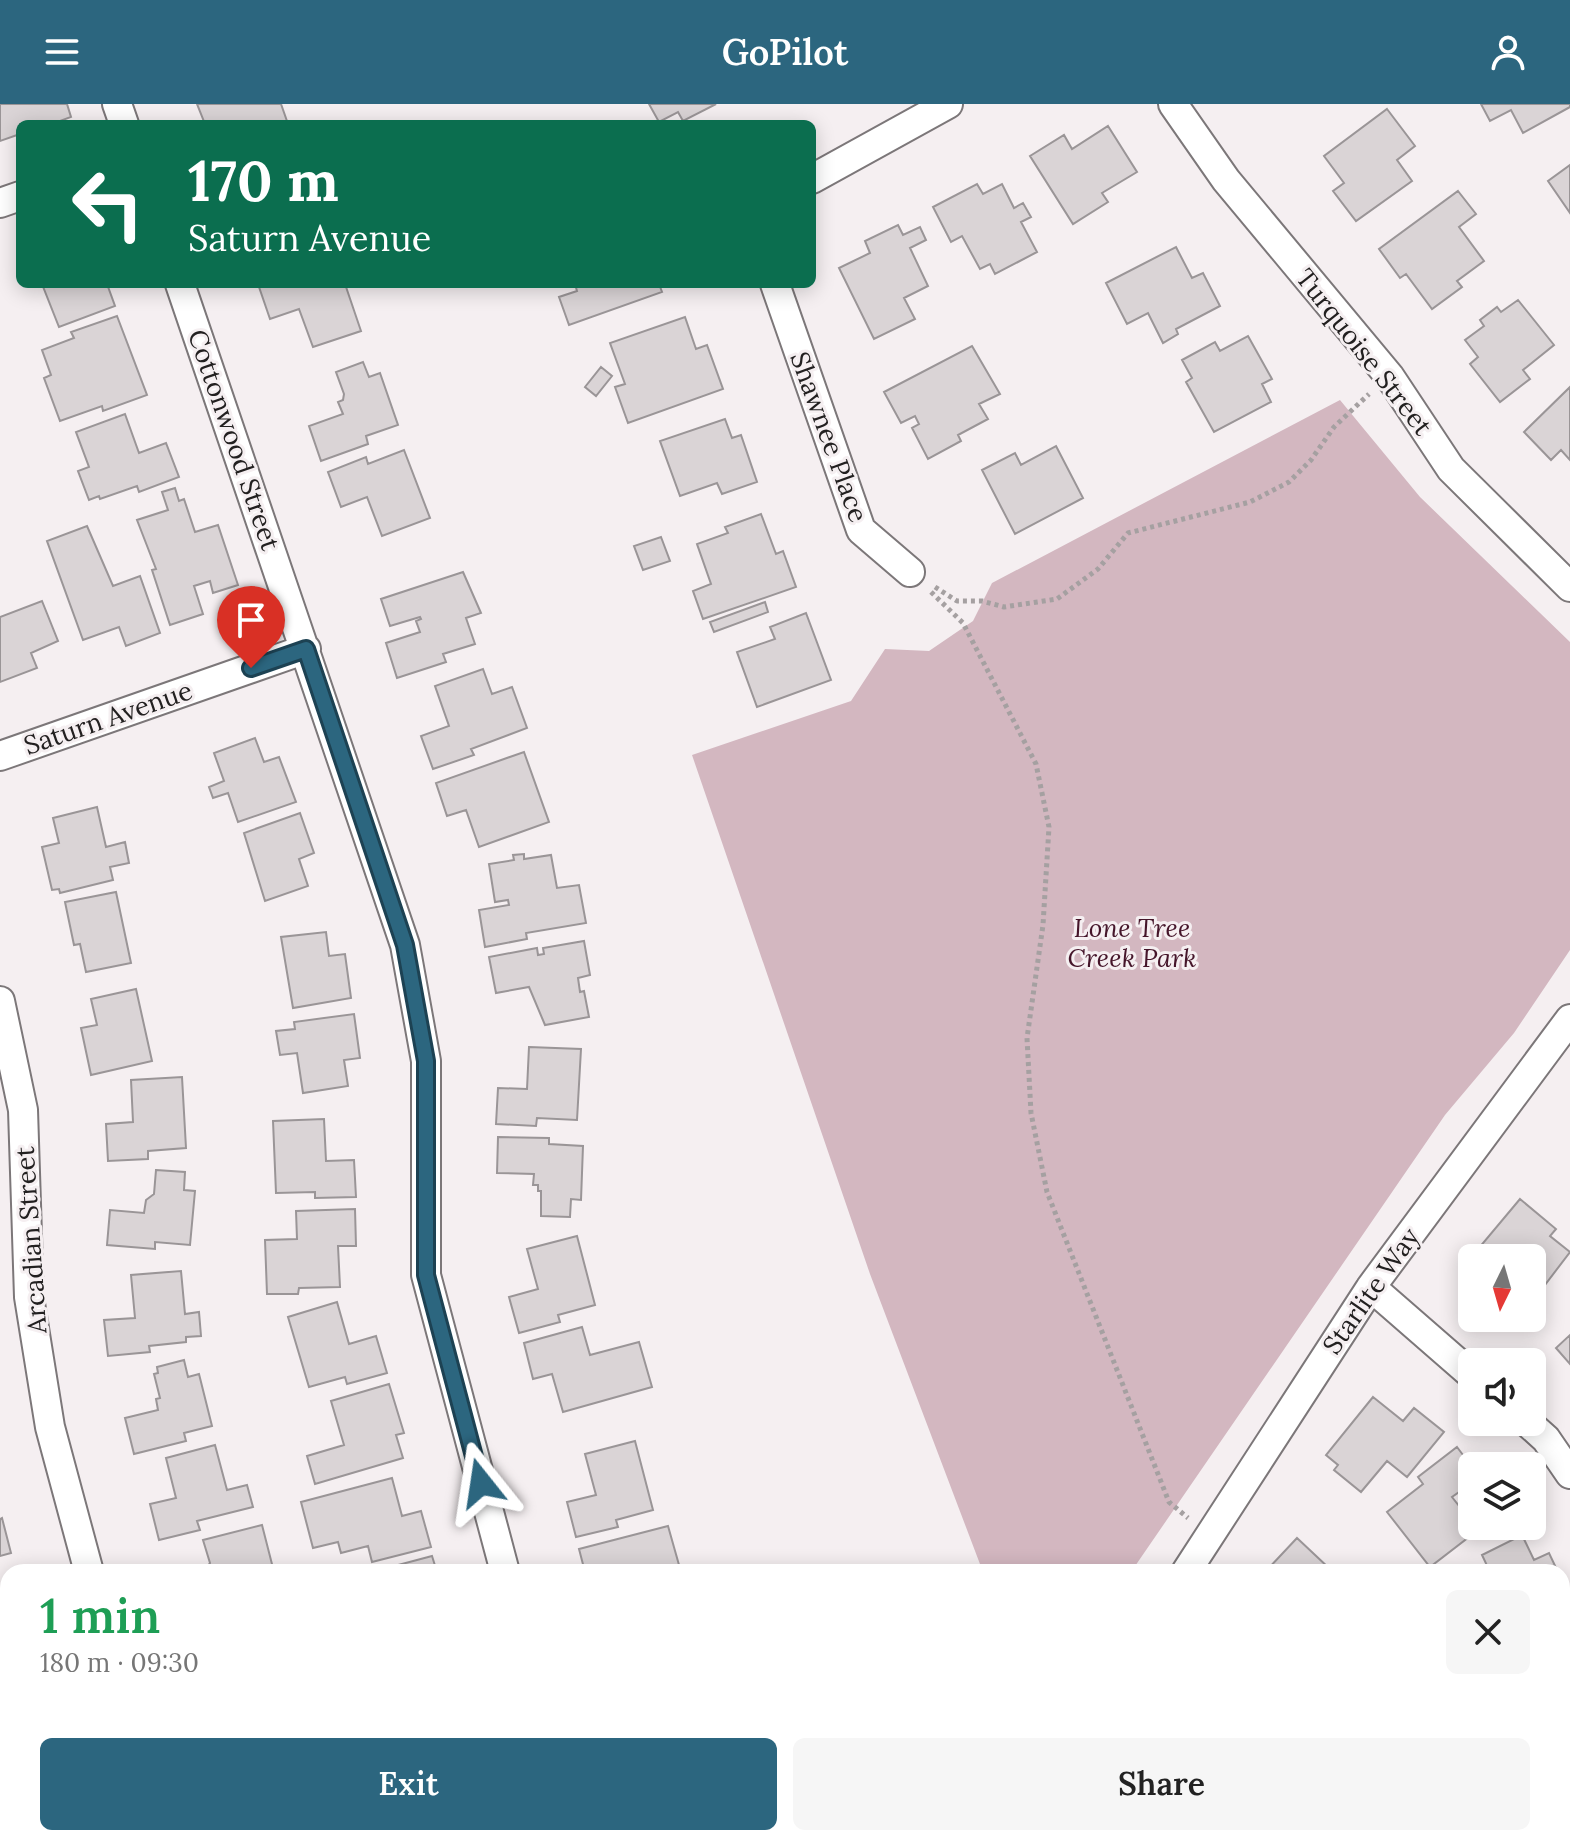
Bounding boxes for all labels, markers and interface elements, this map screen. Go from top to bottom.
text: GoPilot [722,29,848,75]
icon: menu [40,30,84,74]
icon: person [1486,30,1530,74]
text: 170 m [188,145,339,216]
icon: left [56,152,160,256]
text: Saturn Avenue [188,215,431,261]
street label: Turquoise Street [1289,262,1440,442]
street label: Cottonwood Street [181,325,288,555]
street label: Shawnee Place [783,347,876,526]
pin [217,586,285,668]
icon: arrive [229,598,273,642]
street label: Saturn Avenue [19,673,196,762]
park label: Lone Tree Creek Park [1067,911,1197,974]
street label: Arcadian Street [8,1146,54,1336]
street label: Starlite Way [1315,1221,1426,1360]
north arrow [1458,1244,1546,1332]
map controls [1458,1244,1546,1540]
button: sound [1458,1348,1546,1436]
position arrow [439,1441,523,1525]
button: layers [1458,1452,1546,1540]
text: 1 min [40,1585,160,1646]
button: close [1446,1590,1530,1674]
text: 180 m · 09:30 [40,1646,199,1679]
button: Exit [40,1738,777,1830]
button: Share [793,1738,1530,1830]

